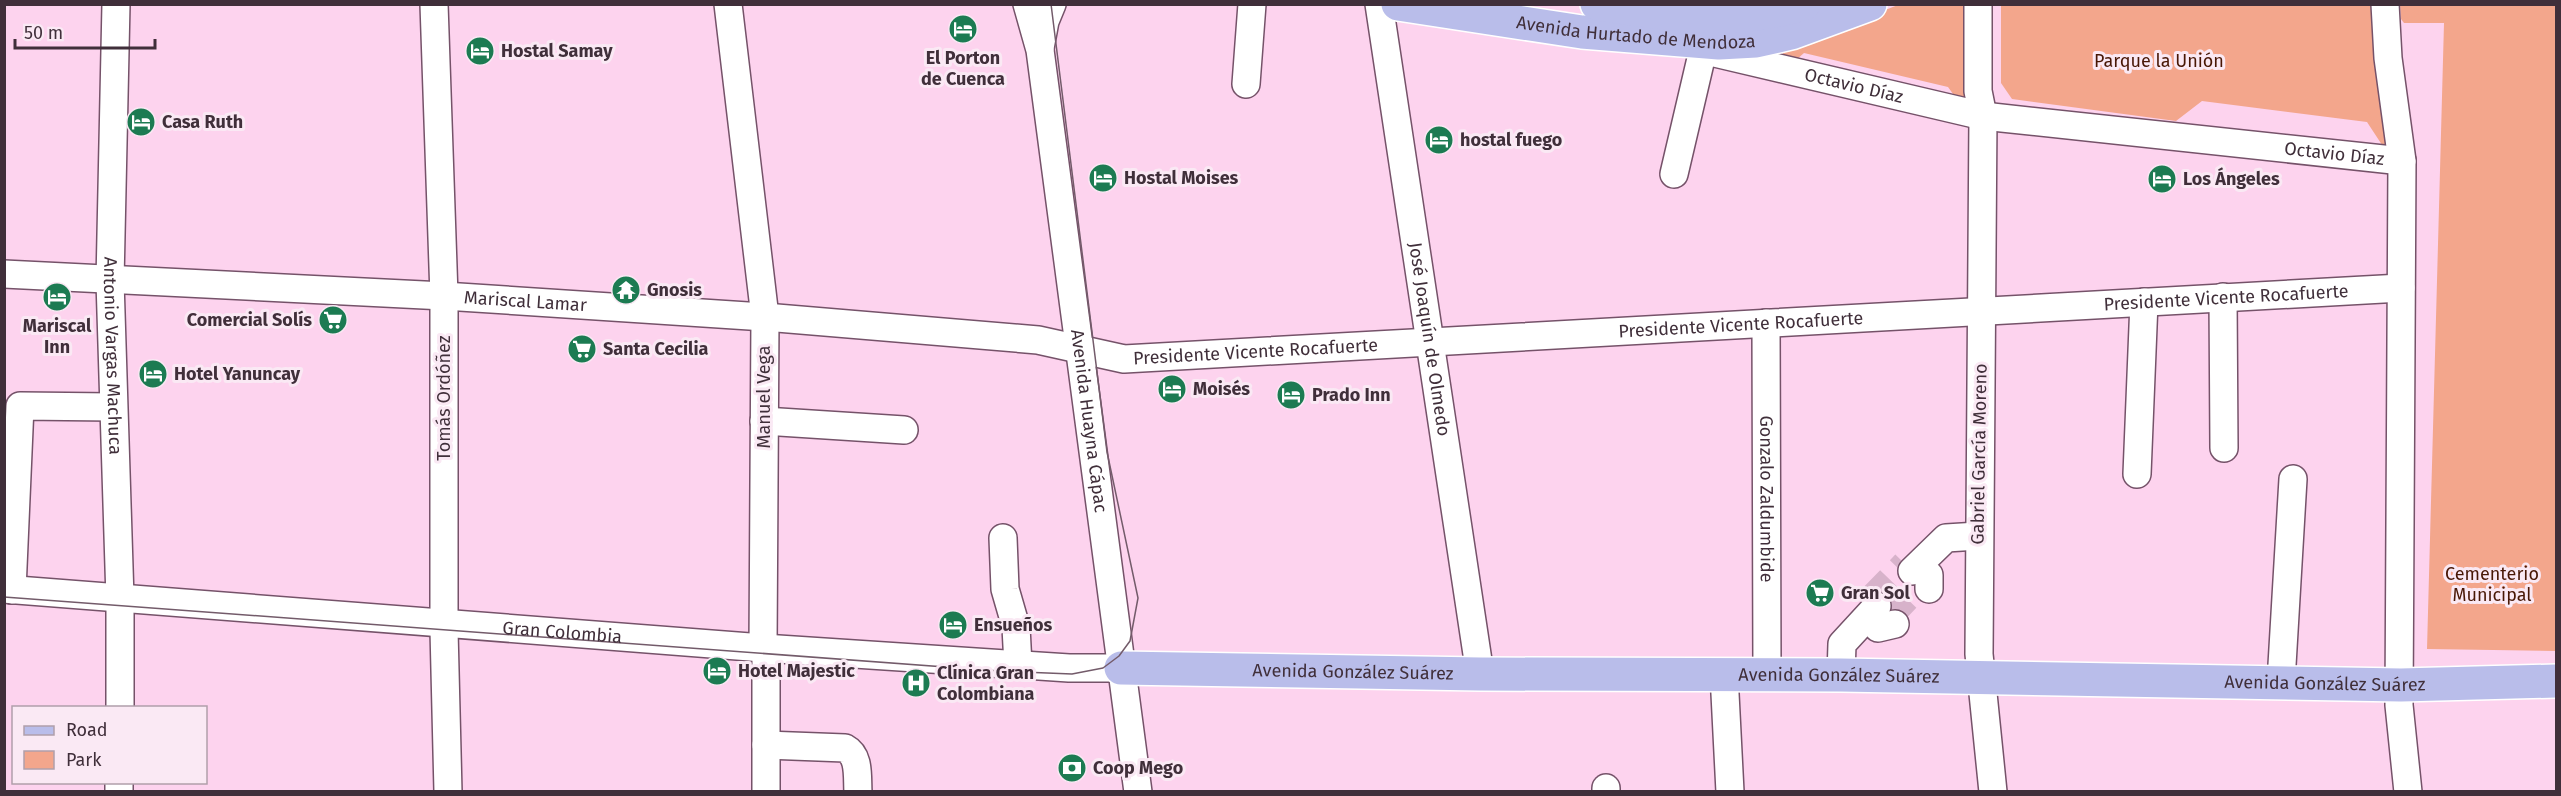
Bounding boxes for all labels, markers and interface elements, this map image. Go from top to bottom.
street label: Avenida Hurtado de Mendoza [1515,11,1756,54]
scale bar [15,12,154,50]
hotel icon: El Porton de Cuenca [947,13,979,45]
text: 50 m [24,22,63,44]
hotel icon: Hostal Samay [464,35,496,67]
place label: Hostal Samay [501,40,613,62]
place label: El Porton de Cuenca [921,47,1005,90]
park label: Parque la Unión [2094,50,2224,72]
street label: Octavio Díaz [1802,63,1905,108]
hotel icon: Casa Ruth [125,106,157,138]
place label: Casa Ruth [162,111,243,133]
hotel icon: hostal fuego [1423,124,1455,156]
place label: hostal fuego [1460,129,1562,151]
street label: Octavio Díaz [2283,137,2386,170]
hotel icon: Hostal Moises [1087,162,1119,194]
hotel icon: Los Ángeles [2146,163,2178,195]
place label: Hostal Moises [1124,167,1239,189]
place label: Los Ángeles [2183,167,2280,190]
street label: José Joaquín de Olmedo [1404,241,1455,438]
street label: Antonio Vargas Machuca [99,257,126,455]
temple icon: Gnosis [610,274,642,306]
place label: Gnosis [647,279,702,301]
street label: Presidente Vicente Rocafuerte [2103,280,2349,316]
hotel icon: Mariscal Inn [41,281,73,313]
street label: Mariscal Lamar [463,286,587,316]
supermarket icon: Comercial Solís [317,304,349,336]
street label: Presidente Vicente Rocafuerte [1618,307,1864,342]
place label: Comercial Solís [187,309,312,331]
place label: Mariscal Inn [23,315,92,358]
street label: Avenida Huayna Cápac [1066,328,1112,514]
supermarket icon: Santa Cecilia [566,333,598,365]
street label: Presidente Vicente Rocafuerte [1133,334,1378,369]
street label: Tomás Ordóñez [433,335,455,461]
place label: Santa Cecilia [603,338,708,360]
street label: Manuel Vega [753,346,775,448]
hotel icon: Hotel Yanuncay [137,358,169,390]
place label: Hotel Yanuncay [174,363,301,385]
street label: Gabriel García Moreno [1966,363,1992,545]
hotel icon: Moisés [1156,373,1188,405]
place label: Moisés [1193,378,1250,400]
hotel icon: Prado Inn [1275,379,1307,411]
place label: Prado Inn [1312,384,1391,406]
street label: Gonzalo Zaldumbide [1755,415,1778,583]
park label: Cementerio Municipal [2445,563,2539,606]
supermarket icon: Gran Sol [1804,577,1836,609]
place label: Gran Sol [1841,582,1911,604]
hotel icon: Ensueños [937,609,969,641]
place label: Ensueños [974,614,1052,636]
street label: Gran Colombia [502,617,623,648]
hotel icon: Hotel Majestic [701,655,733,687]
street label: Avenida González Suárez [1252,659,1454,685]
place label: Hotel Majestic [738,660,855,682]
place label: Clínica Gran Colombiana [937,662,1035,705]
street label: Avenida González Suárez [1738,664,1940,688]
hospital icon: Clínica Gran Colombiana [900,667,932,699]
street label: Avenida González Suárez [2224,671,2426,696]
legend [12,706,207,784]
text: Road [66,719,108,741]
text: Park [66,749,102,771]
bank icon: Coop Mego [1056,752,1088,784]
place label: Coop Mego [1093,757,1183,779]

